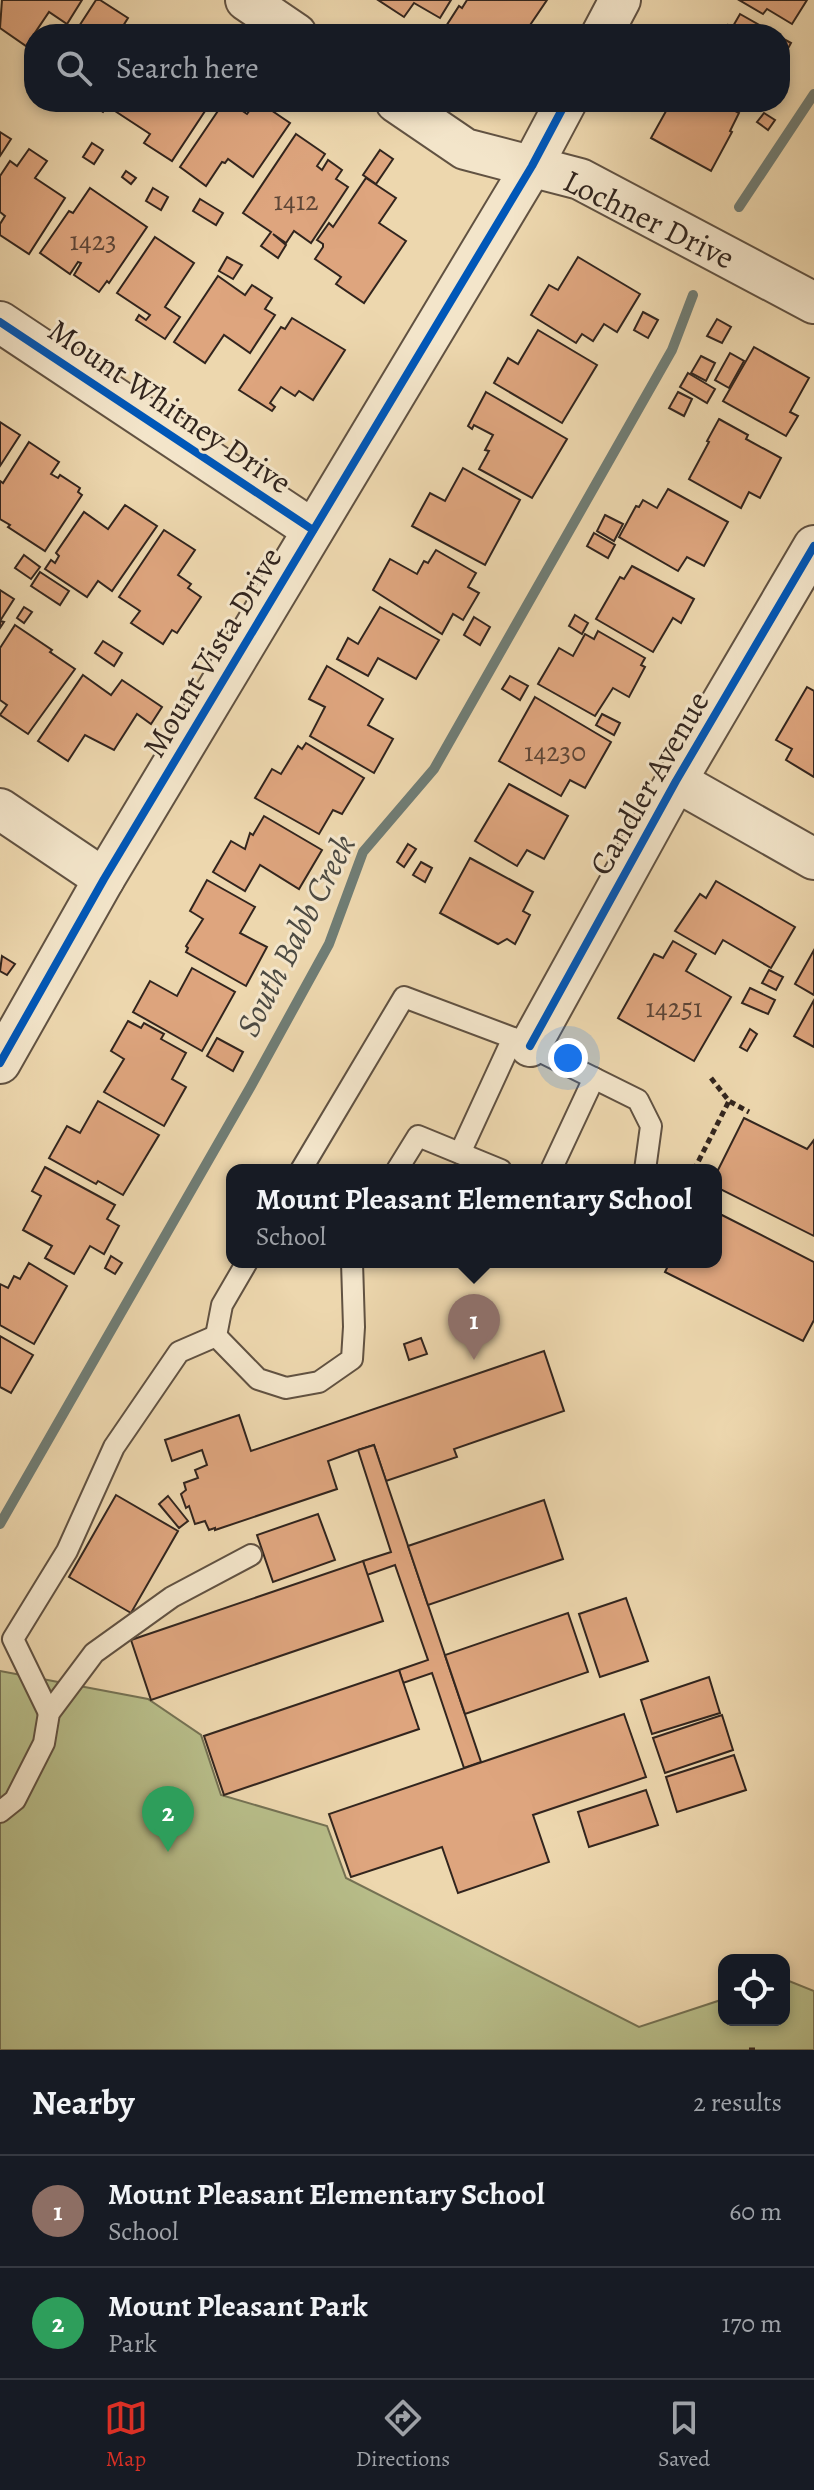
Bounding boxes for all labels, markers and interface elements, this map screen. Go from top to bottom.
search box [24,24,790,112]
icon: search [52,46,96,90]
text: Search here [116,48,259,88]
street label: Lochner Drive [556,159,742,279]
house number: 1412 [273,182,319,220]
house number: 1423 [69,222,117,260]
street label: Mount Whitney Drive [40,308,300,504]
street label: Mount Vista Drive [132,539,292,765]
street label: Candler Avenue [579,683,719,883]
house number: 14230 [524,733,586,771]
water label: South Babb Creek [224,826,367,1044]
house number: 14251 [645,989,703,1027]
your location [548,1038,588,1078]
popup [226,1164,722,1268]
text: Mount Pleasant Elementary School [256,1179,692,1219]
text: School [256,1219,326,1254]
pin: 1 [448,1294,500,1360]
pin: 2 [142,1786,194,1852]
map controls [718,1954,790,2026]
button: locate [718,1954,790,2026]
text: Nearby [32,2079,135,2126]
text: 2 results [693,2085,782,2120]
text: Mount Pleasant Elementary School [108,2174,545,2214]
text: 1 [53,2194,63,2229]
text: 60 m [729,2194,782,2229]
text: School [108,2214,178,2249]
text: Mount Pleasant Park [108,2286,368,2326]
text: 2 [52,2306,64,2341]
text: 170 m [722,2306,782,2341]
text: Park [108,2326,157,2361]
tab: Map [104,2396,148,2474]
tab: Directions [356,2396,450,2474]
tab: Saved [658,2396,710,2474]

